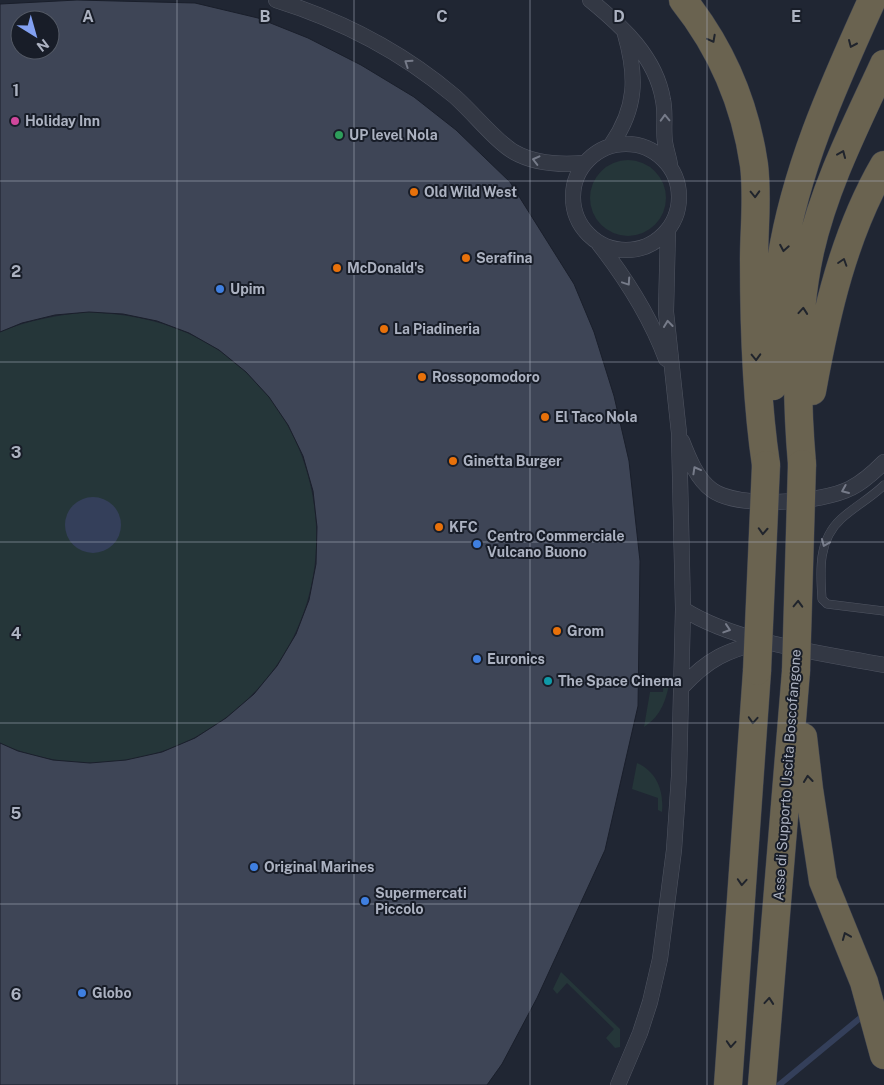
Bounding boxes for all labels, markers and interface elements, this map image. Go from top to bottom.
text: A [82,7,94,26]
text: B [260,7,271,26]
text: C [436,7,448,26]
text: D [613,7,625,26]
text: E [791,7,801,26]
north arrow [10,10,60,60]
one-way arrow [705,34,715,43]
text: N [34,36,52,55]
one-way arrow [848,39,859,48]
one-way arrow [404,60,413,69]
text: 1 [13,81,19,100]
place label: Holiday Inn [25,113,100,129]
one-way arrow [659,114,670,122]
marker: Holiday Inn [9,115,21,127]
place label: UP level Nola [349,127,438,143]
marker: UP level Nola [333,129,345,141]
one-way arrow [836,150,847,159]
one-way arrow [532,155,541,166]
place label: Old Wild West [424,184,517,200]
marker: Old Wild West [408,186,420,198]
one-way arrow [749,190,760,198]
one-way arrow [780,243,790,252]
place label: Serafina [476,250,533,266]
marker: Serafina [460,252,472,264]
one-way arrow [837,259,847,267]
place label: McDonald's [347,260,424,276]
text: 2 [11,262,21,281]
marker: McDonald's [331,262,343,274]
one-way arrow [621,276,630,285]
place label: Upim [230,281,265,297]
marker: Upim [214,283,226,295]
one-way arrow [797,307,808,315]
one-way arrow [663,320,674,328]
place label: La Piadineria [394,321,480,337]
marker: La Piadineria [378,323,390,335]
one-way arrow [751,353,762,361]
place label: Rossopomodoro [432,369,540,385]
marker: Rossopomodoro [416,371,428,383]
place label: El Taco Nola [555,409,637,425]
marker: El Taco Nola [539,411,551,423]
text: 3 [11,443,21,462]
place label: Ginetta Burger [463,453,562,469]
marker: Ginetta Burger [447,455,459,467]
one-way arrow [692,467,702,476]
one-way arrow [841,484,850,495]
place label: KFC [449,519,478,535]
marker: KFC [433,521,445,533]
one-way arrow [757,527,768,535]
place label: Centro Commerciale Vulcano Buono [487,528,625,560]
marker: Centro Commerciale Vulcano Buono [471,538,483,550]
one-way arrow [821,538,832,547]
one-way arrow [793,600,803,608]
place label: Grom [567,623,604,639]
one-way arrow [722,623,730,633]
text: 4 [11,624,22,643]
marker: Grom [551,625,563,637]
street label: Asse di Supporto Uscita Boscofangone [770,649,804,901]
place label: Euronics [487,651,545,667]
marker: Euronics [471,653,483,665]
place label: The Space Cinema [558,673,682,689]
marker: The Space Cinema [542,675,554,687]
one-way arrow [748,716,759,724]
one-way arrow [802,775,813,783]
text: 5 [11,804,22,823]
place label: Original Marines [264,859,374,875]
marker: Original Marines [248,861,260,873]
one-way arrow [736,878,747,886]
place label: Supermercati Piccolo [375,885,467,917]
marker: Supermercati Piccolo [359,895,371,907]
one-way arrow [841,932,852,941]
text: 6 [11,985,21,1004]
place label: Globo [92,985,131,1001]
marker: Globo [76,987,88,999]
one-way arrow [763,997,774,1005]
one-way arrow [725,1041,736,1049]

